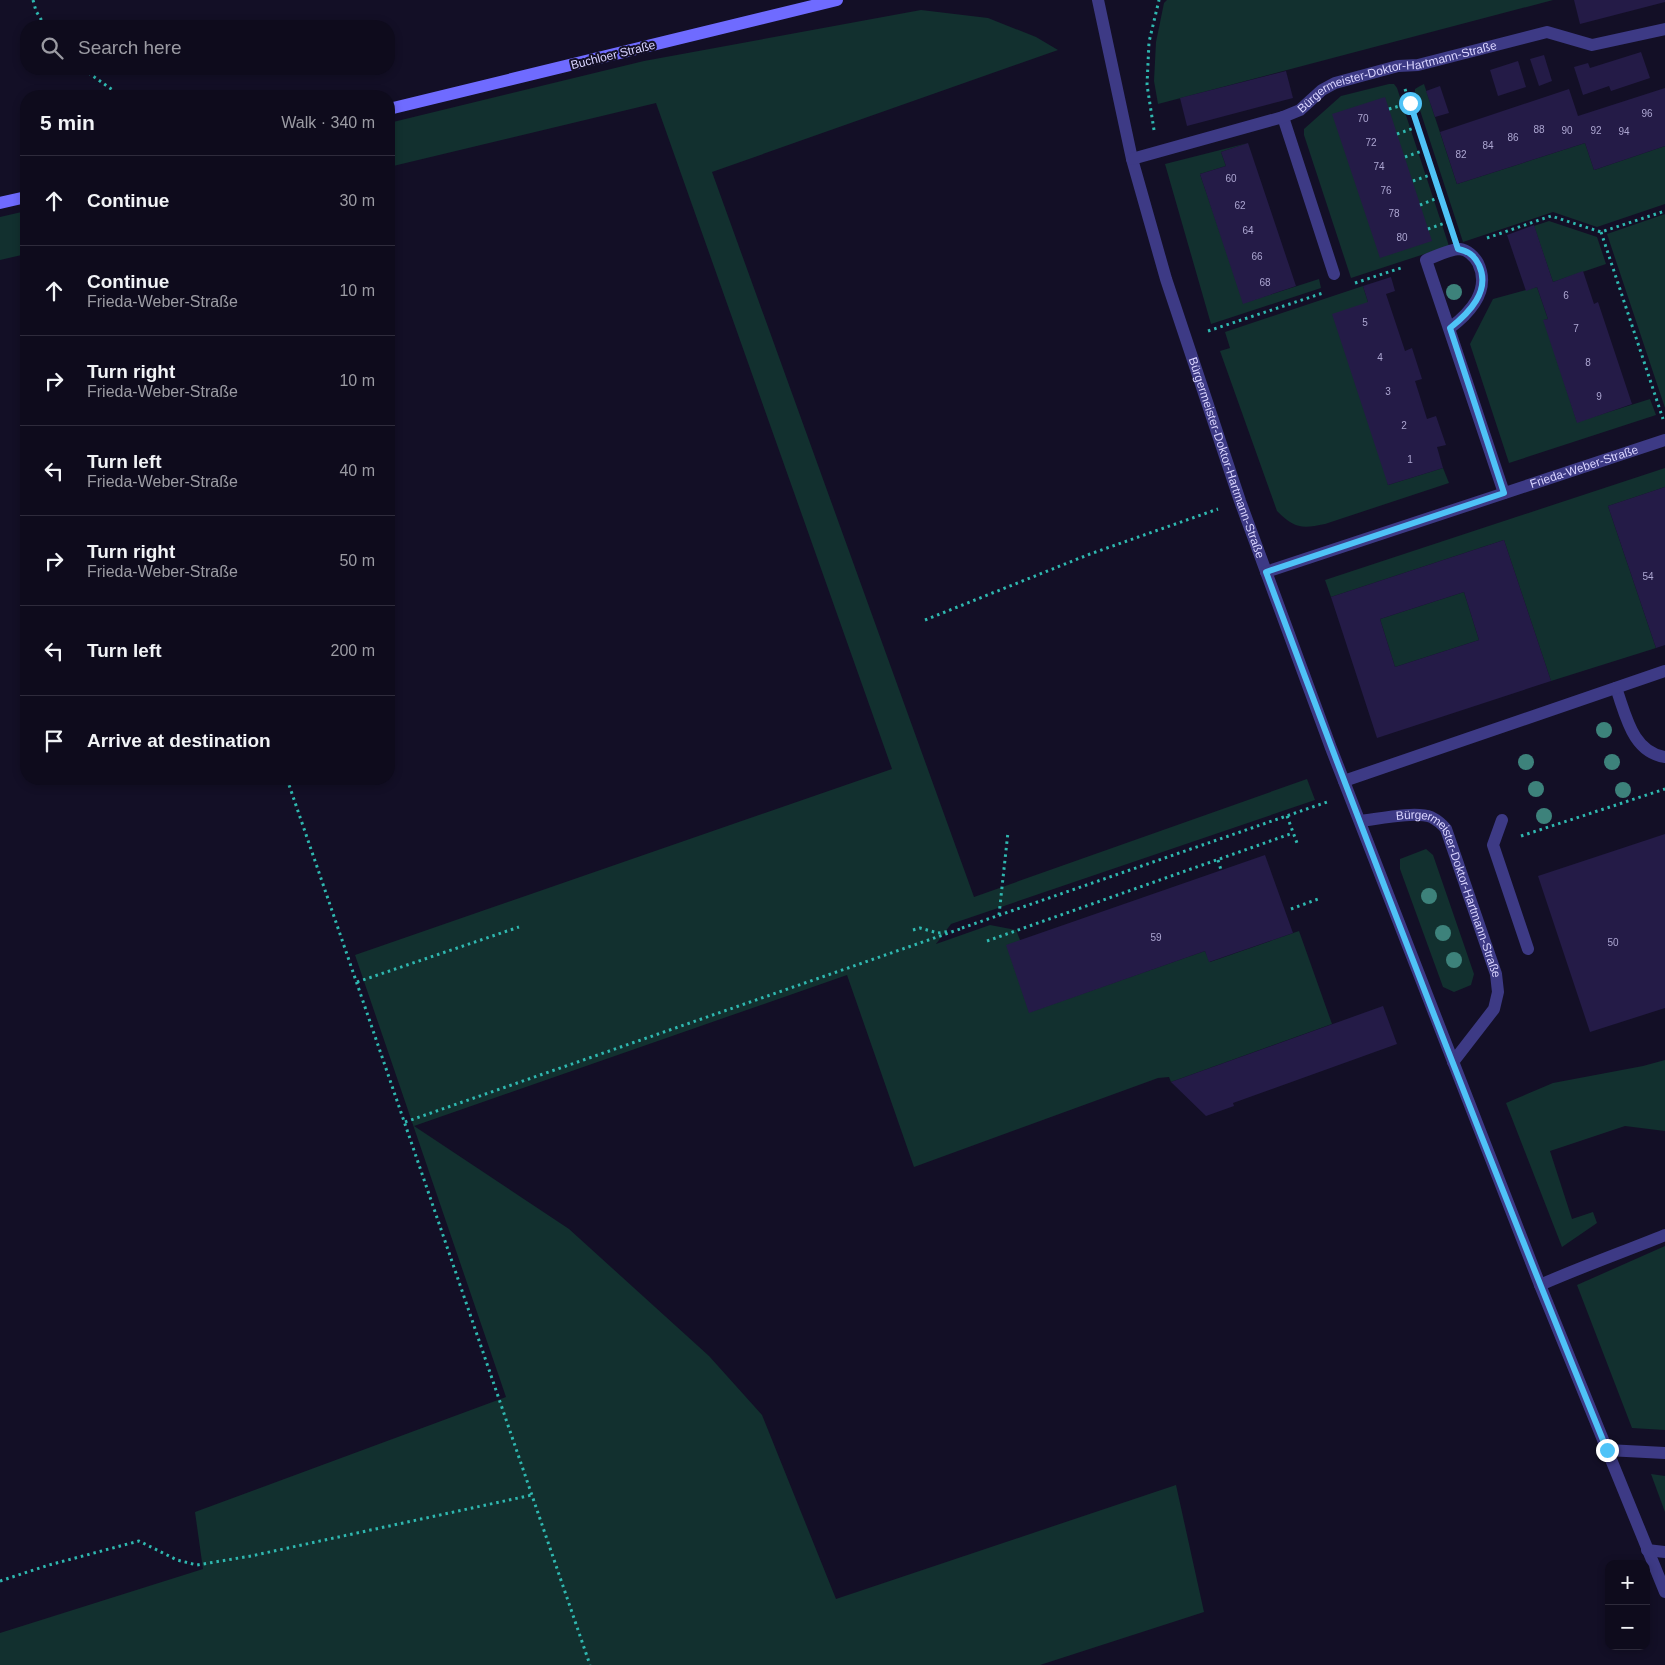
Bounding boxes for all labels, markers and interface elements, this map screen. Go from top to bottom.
search box [20,20,395,75]
icon: search [38,34,66,62]
text: Search here [78,37,182,58]
street label: Buchloer Straße [569,38,657,72]
street label: Bürgermeister-Doktor-Hartmann-Straße [1295,38,1498,116]
route start [1399,92,1422,115]
house number: 96 [1641,108,1653,119]
text: 5 min [40,111,95,134]
house number: 70 [1357,113,1369,124]
text: Walk · 340 m [281,114,375,131]
house number: 88 [1533,124,1545,135]
house number: 90 [1561,125,1573,136]
house number: 92 [1590,125,1602,136]
house number: 94 [1618,126,1630,137]
house number: 86 [1507,132,1519,143]
house number: 72 [1365,137,1377,148]
house number: 84 [1482,140,1494,151]
house number: 82 [1455,149,1467,160]
house number: 74 [1373,161,1385,172]
house number: 60 [1225,173,1237,184]
house number: 76 [1380,185,1392,196]
icon: ahead [40,187,68,215]
text: Continue [87,190,169,211]
text: 30 m [339,192,375,209]
house number: 62 [1234,200,1246,211]
house number: 78 [1388,208,1400,219]
house number: 64 [1242,225,1254,236]
house number: 80 [1396,232,1408,243]
house number: 66 [1251,251,1263,262]
text: Continue [87,271,169,292]
icon: ahead [40,277,68,305]
house number: 68 [1259,277,1271,288]
text: 10 m [339,282,375,299]
house number: 6 [1563,290,1569,301]
text: Frieda-Weber-Straße [87,293,238,310]
house number: 5 [1362,317,1368,328]
house number: 7 [1573,323,1579,334]
house number: 4 [1377,352,1383,363]
street label: Bürgermeister-Doktor-Hartmann-Straße [1186,355,1268,561]
house number: 8 [1585,357,1591,368]
text: Turn right [87,361,175,382]
icon: right [40,367,68,395]
text: 10 m [339,372,375,389]
text: Frieda-Weber-Straße [87,383,238,400]
house number: 3 [1385,386,1391,397]
house number: 9 [1596,391,1602,402]
house number: 2 [1401,420,1407,431]
street label: Frieda-Weber-Straße [1528,442,1640,491]
text: Turn left [87,451,162,472]
house number: 1 [1407,454,1413,465]
icon: left [40,457,68,485]
text: 40 m [339,462,375,479]
text: Frieda-Weber-Straße [87,473,238,490]
text: Turn right [87,541,175,562]
icon: right [40,547,68,575]
text: 50 m [339,552,375,569]
text: Frieda-Weber-Straße [87,563,238,580]
house number: 54 [1642,571,1654,582]
icon: left [40,637,68,665]
text: Turn left [87,640,162,661]
text: 200 m [331,642,375,659]
icon: arrive [40,727,68,755]
text: Arrive at destination [87,730,271,751]
street label: Bürgermeister-Doktor-Hartmann-Straße [1395,808,1503,979]
house number: 59 [1150,932,1162,943]
house number: 50 [1607,937,1619,948]
route end [1596,1439,1619,1462]
map controls [1605,1560,1650,1650]
button: + [1605,1560,1650,1605]
button: − [1605,1605,1650,1650]

